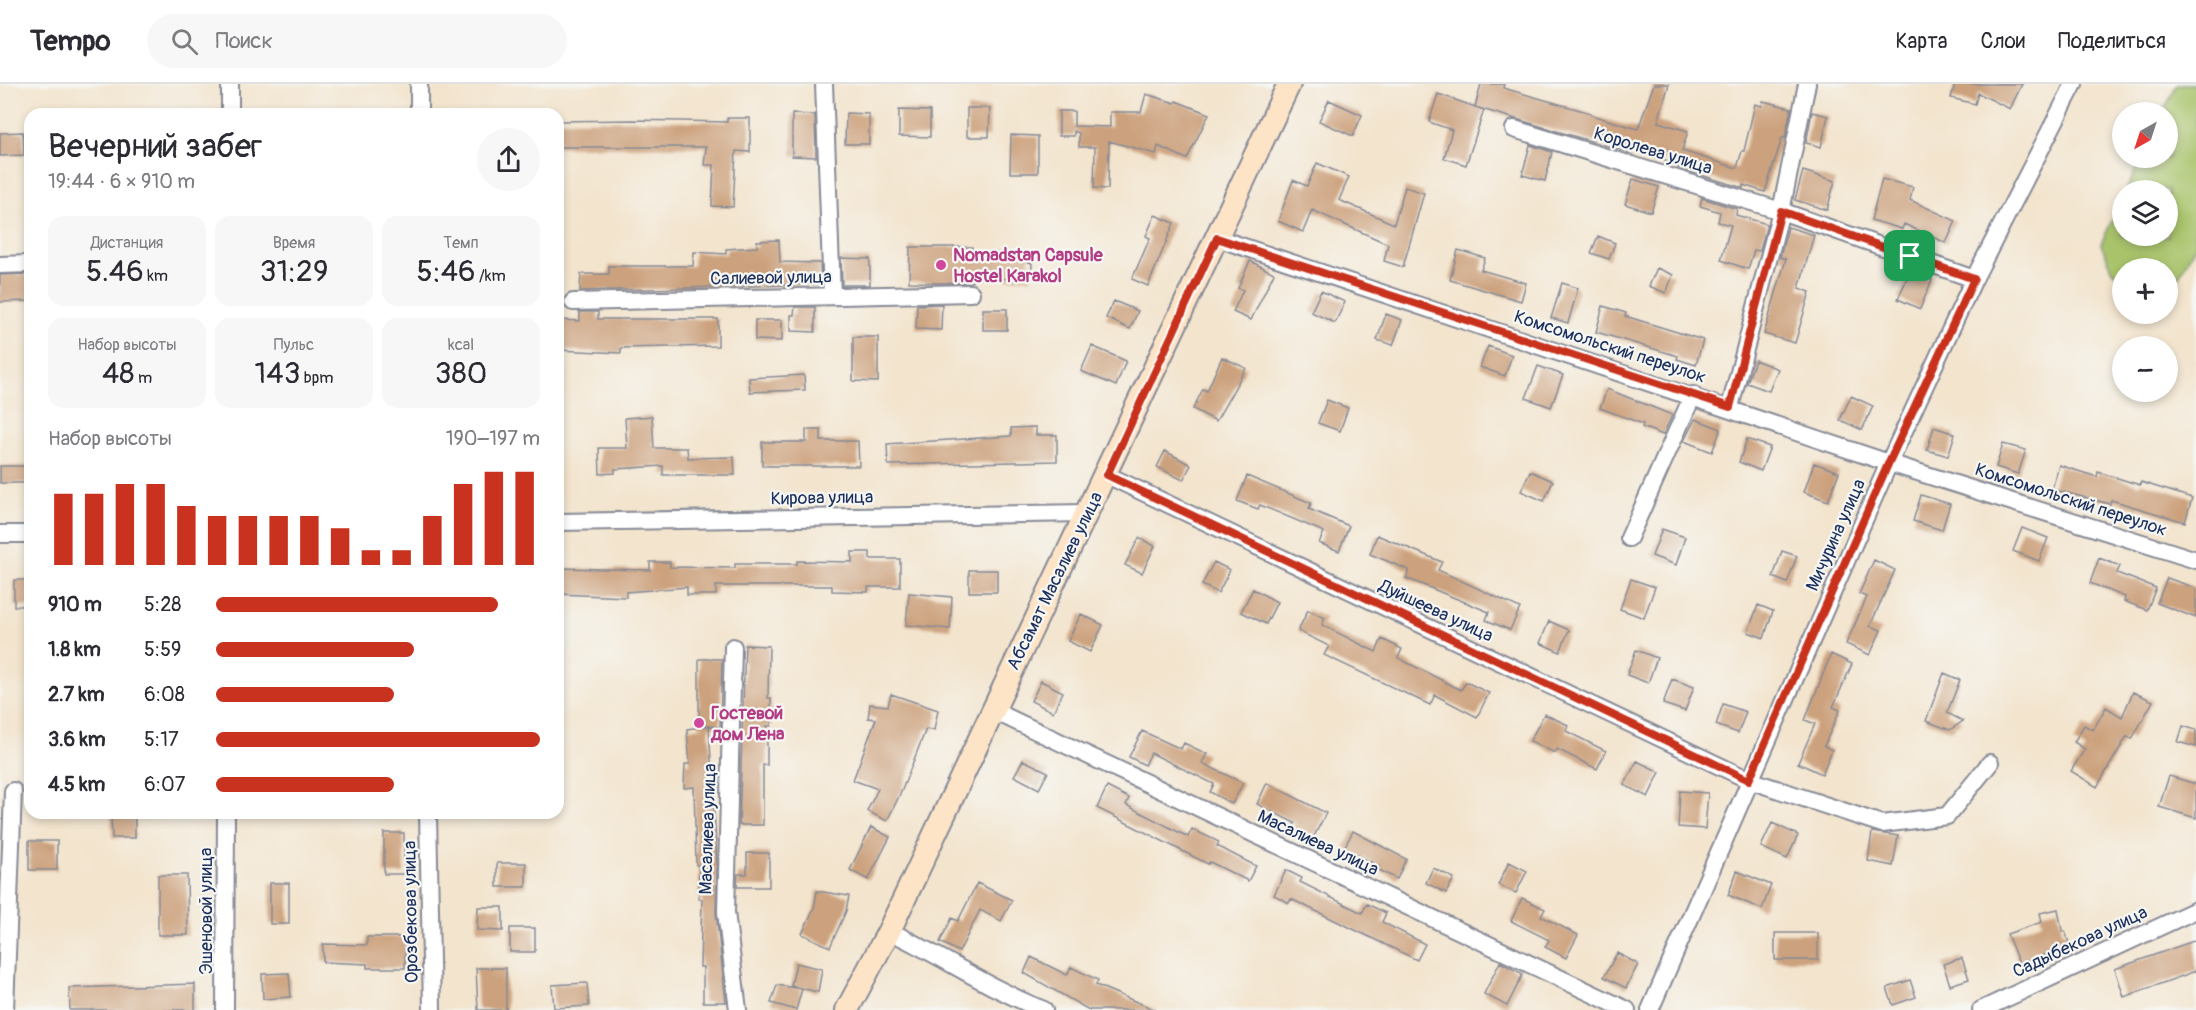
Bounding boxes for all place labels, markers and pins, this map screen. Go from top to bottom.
pin [1884,230,1935,281]
place label: Nomadstan Capsule Hostel Karakol [953,244,1104,288]
marker: Nomadstan Capsule Hostel Karakol [934,258,948,272]
place label: Гостевой дом Лена [710,702,785,746]
marker: Гостевой дом Лена [692,716,706,730]

